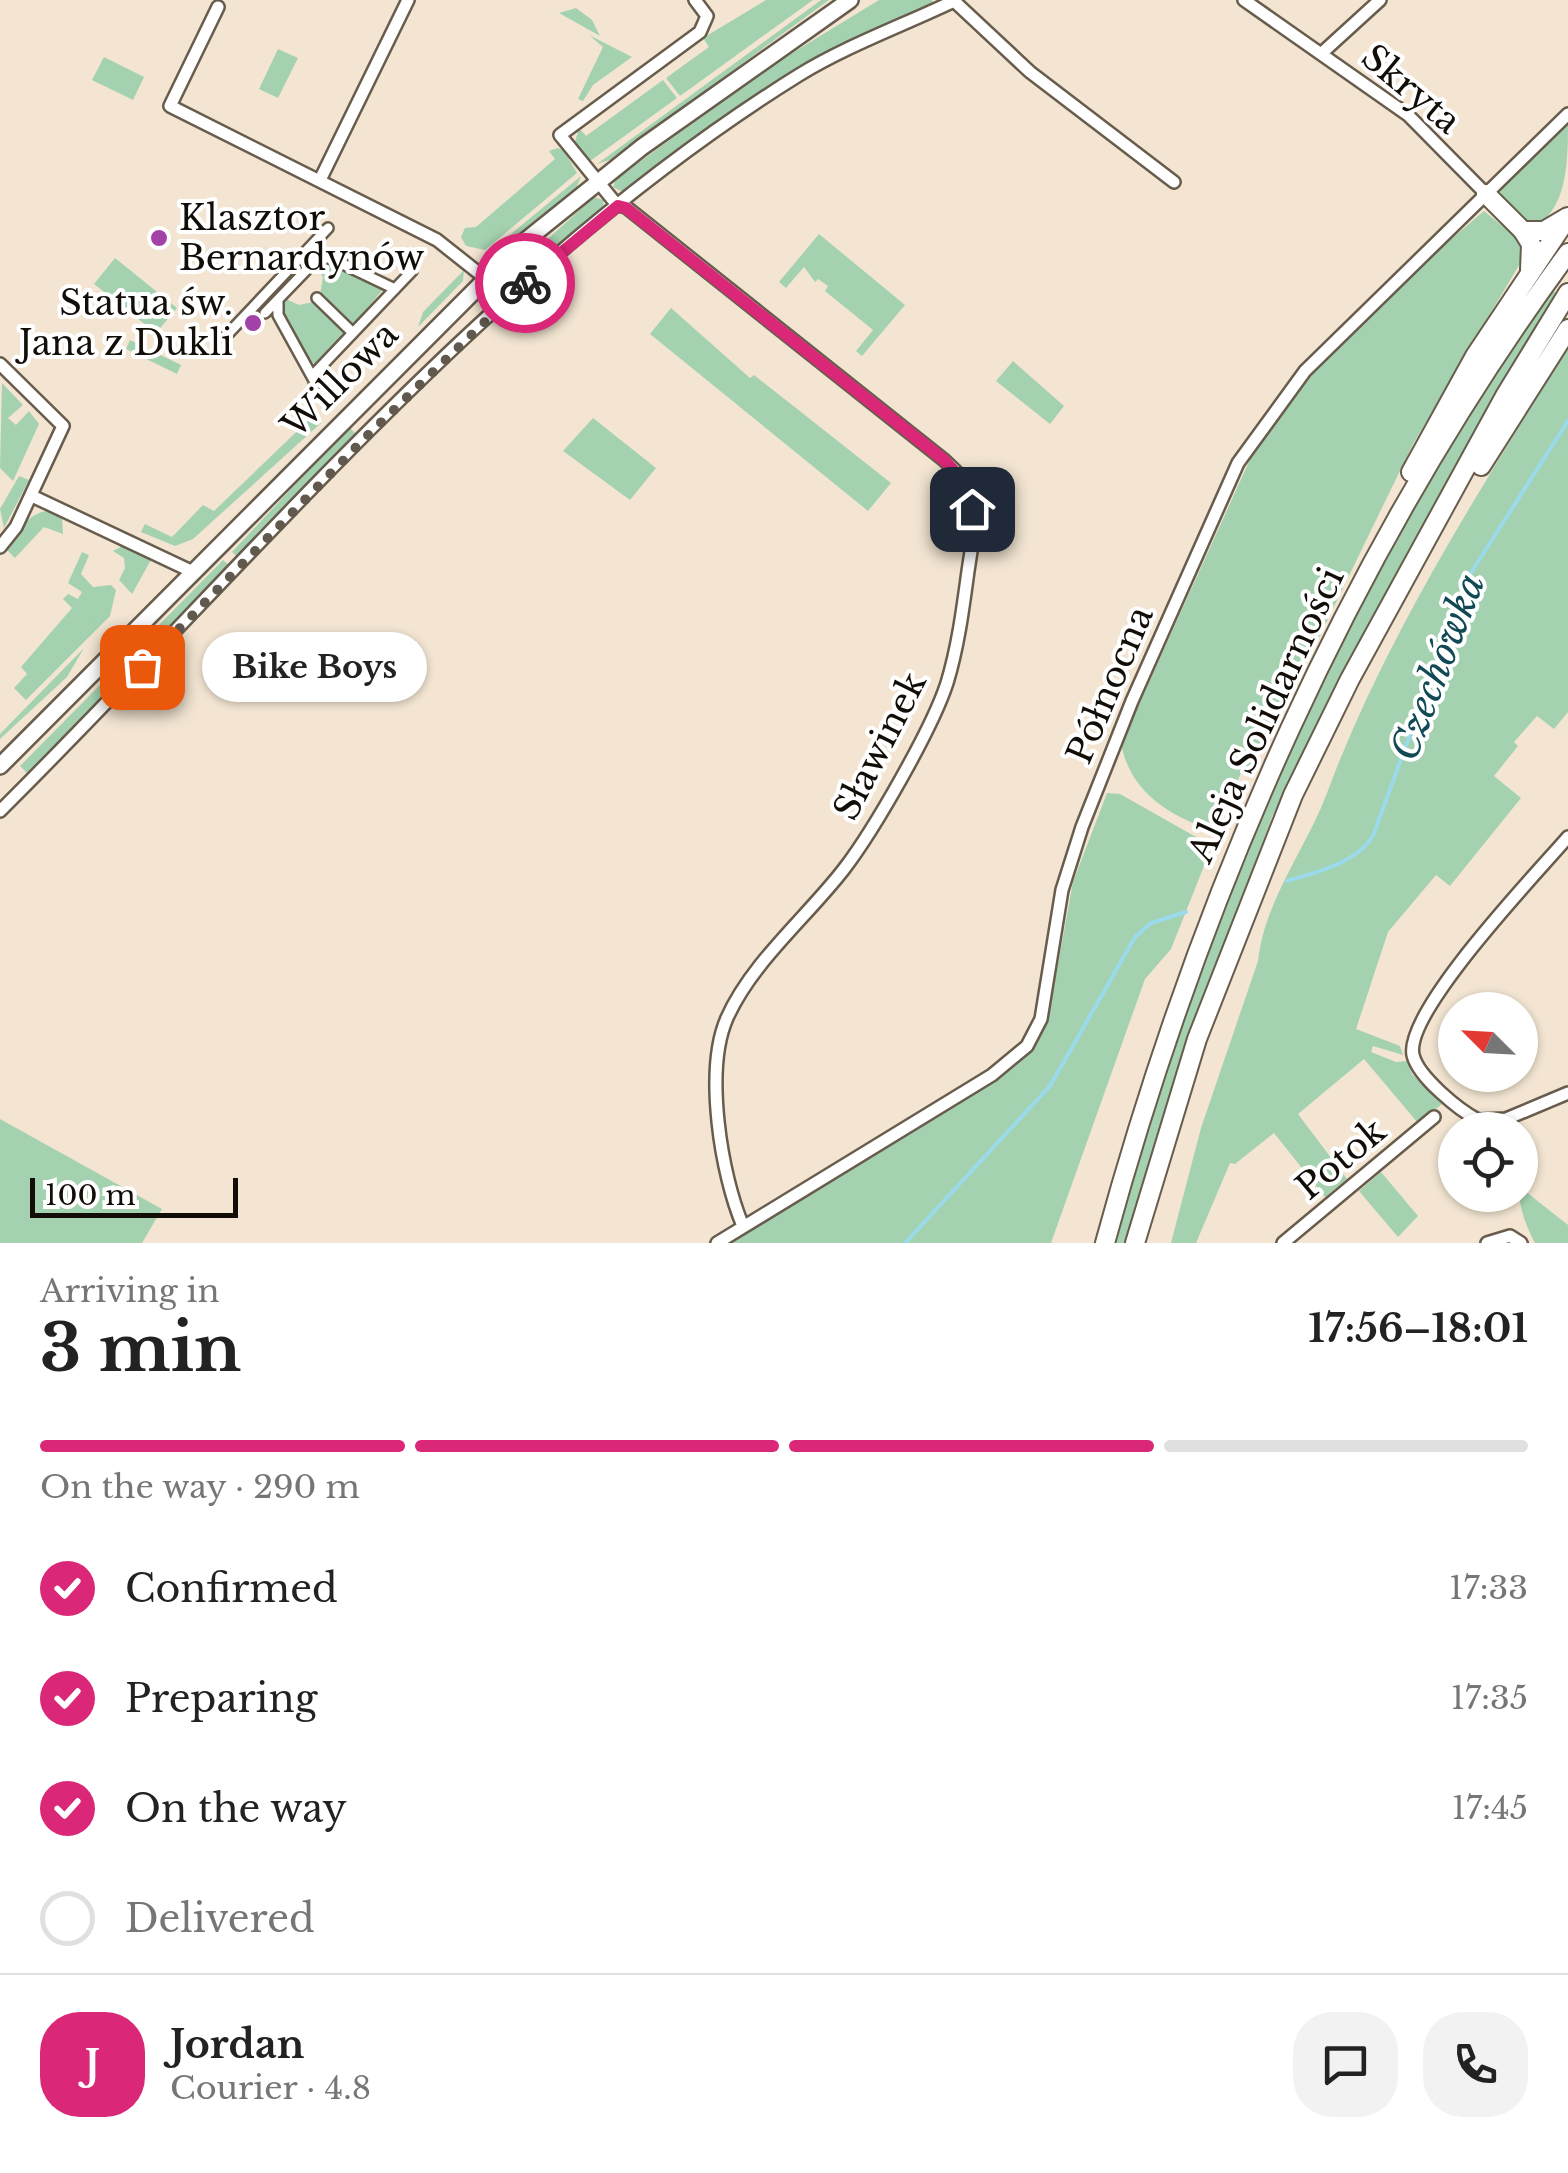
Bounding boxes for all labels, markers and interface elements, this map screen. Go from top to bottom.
street label: Skryta [1353,35,1470,143]
place label: Klasztor Bernardynów [179,196,424,279]
marker: Klasztor Bernardynów [148,227,170,249]
courier [475,233,575,333]
icon: bike [498,256,553,311]
place label: Statua św. Jana z Dukli [15,281,233,364]
marker: Statua św. Jana z Dukli [242,312,264,334]
street label: Willowa [272,312,407,447]
pin [930,467,1015,552]
icon: home [945,482,1000,537]
street label: Aleja Solidarności [1178,561,1353,870]
water label: Czechówka [1380,567,1495,767]
street label: Północna [1057,599,1162,770]
pin [100,625,185,710]
callout: Bike Boys [202,632,427,702]
icon: bag [115,640,170,695]
text: Bike Boys [232,647,397,687]
street label: Sławinek [824,664,935,827]
north arrow [1438,992,1538,1092]
map controls [1438,992,1538,1212]
street label: Potok [1287,1109,1394,1208]
button: locate [1438,1112,1538,1212]
scale bar [30,1173,238,1218]
text: 100 m [45,1178,136,1213]
text: Arriving in [40,1271,219,1311]
text: 17:56–18:01 [1308,1305,1528,1352]
text: 3 min [40,1308,241,1389]
text: On the way · 290 m [40,1467,360,1507]
icon: check [40,1561,95,1616]
text: Confirmed [125,1565,338,1612]
text: 17:33 [1449,1568,1528,1608]
icon: check [40,1671,95,1726]
text: Preparing [125,1675,317,1722]
text: 17:35 [1451,1678,1528,1718]
icon: check [40,1781,95,1836]
text: On the way [125,1785,347,1832]
text: 17:45 [1452,1788,1528,1828]
text: Delivered [125,1895,315,1942]
button: chat [1293,2012,1398,2117]
button: phone [1423,2012,1528,2117]
text: Jordan [170,2021,304,2068]
text: J [85,2041,100,2088]
text: Courier · 4.8 [170,2068,371,2108]

